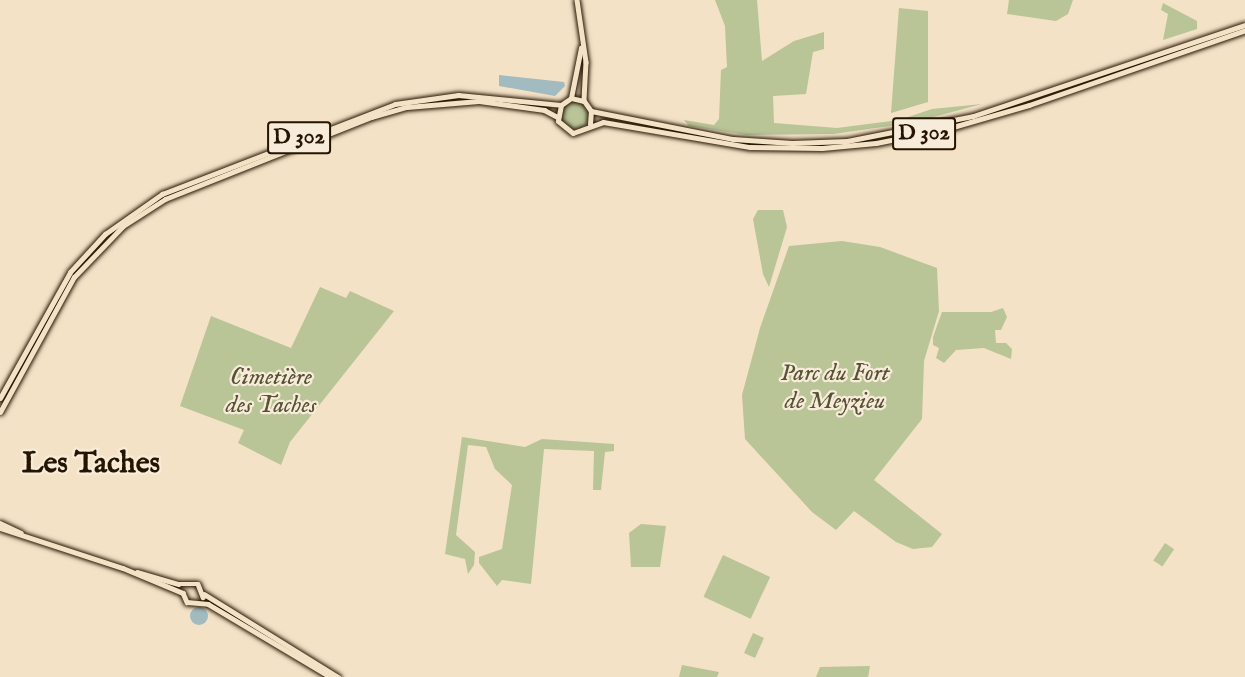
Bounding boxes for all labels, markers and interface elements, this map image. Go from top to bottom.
road number: D 302 [891,115,957,153]
road number: D 302 [266,119,332,157]
park label: Parc du Fort de Meyzieu [781,360,889,416]
park label: Cimetière des Taches [226,364,316,420]
district label: Les Taches [22,446,160,482]

